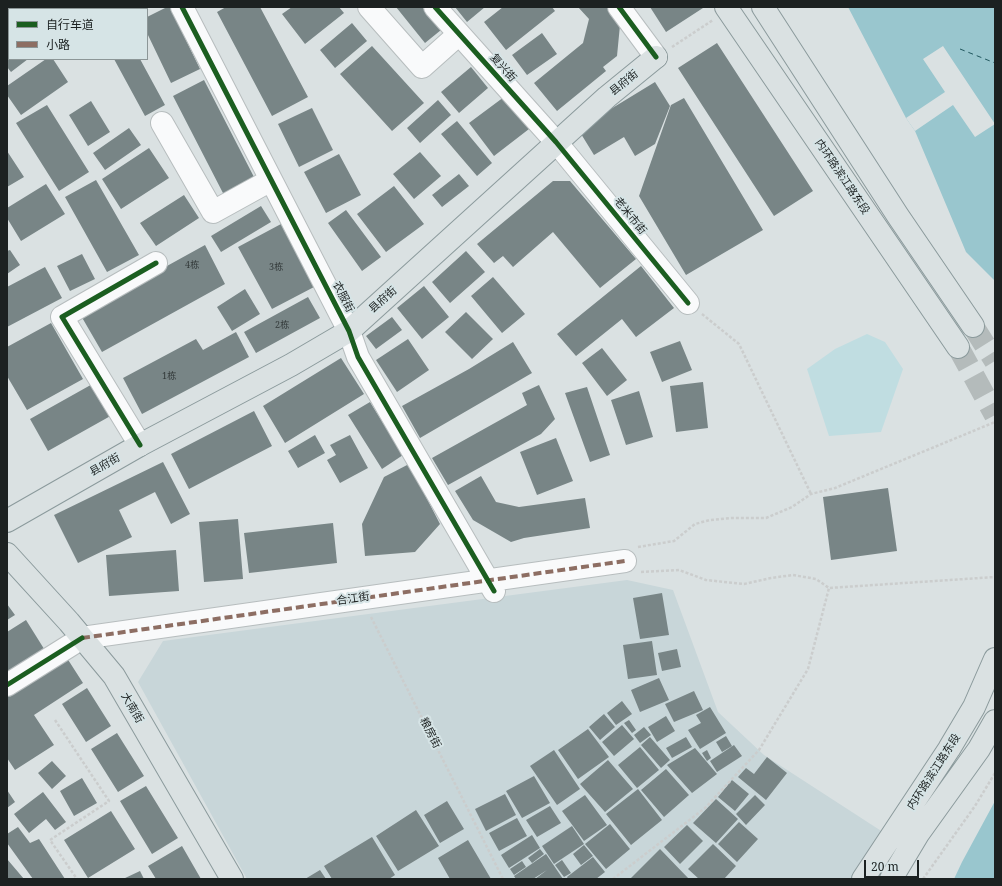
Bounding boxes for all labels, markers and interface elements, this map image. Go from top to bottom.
legend [8,8,148,60]
text: 自行车道 [46,16,94,33]
text: 小路 [46,36,70,53]
street label: 复兴街 [487,51,519,85]
street label: 县府街 [607,67,641,99]
street label: 内环路滨江路东段 [812,137,872,217]
street label: 老米市街 [611,195,649,237]
house number: 4栋 [185,260,199,270]
house number: 3栋 [269,262,283,272]
street label: 衣服街 [330,279,356,315]
street label: 县府街 [366,284,400,316]
house number: 2栋 [275,320,289,330]
house number: 1栋 [162,371,176,381]
street label: 县府街 [87,451,123,479]
street label: 合江街 [336,590,370,608]
street label: 大南街 [118,690,146,726]
street label: 粮房街 [417,715,443,751]
street label: 内环路滨江路东段 [905,732,963,812]
scale bar [866,852,921,878]
text: 20 m [871,858,899,875]

